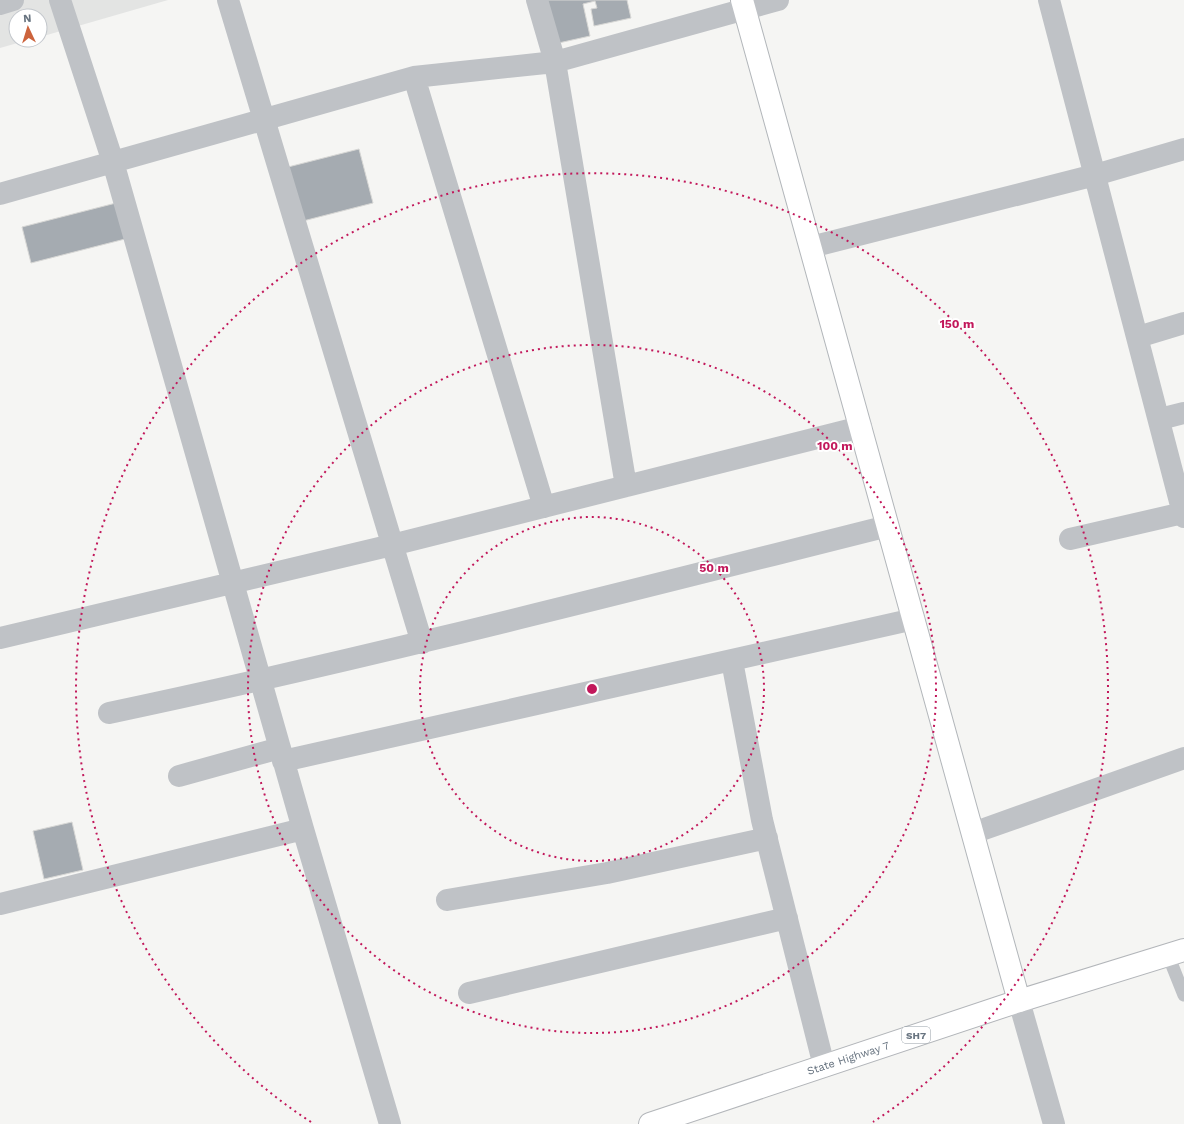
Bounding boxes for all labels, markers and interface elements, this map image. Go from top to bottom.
north arrow [8,8,48,48]
text: N [23,12,32,25]
text: 150 m [940,317,974,331]
text: 100 m [817,439,853,453]
text: 50 m [699,561,729,575]
centre of rings [585,682,599,696]
road number: SH7 [902,1027,930,1043]
street label: State Highway 7 [805,1039,891,1078]

